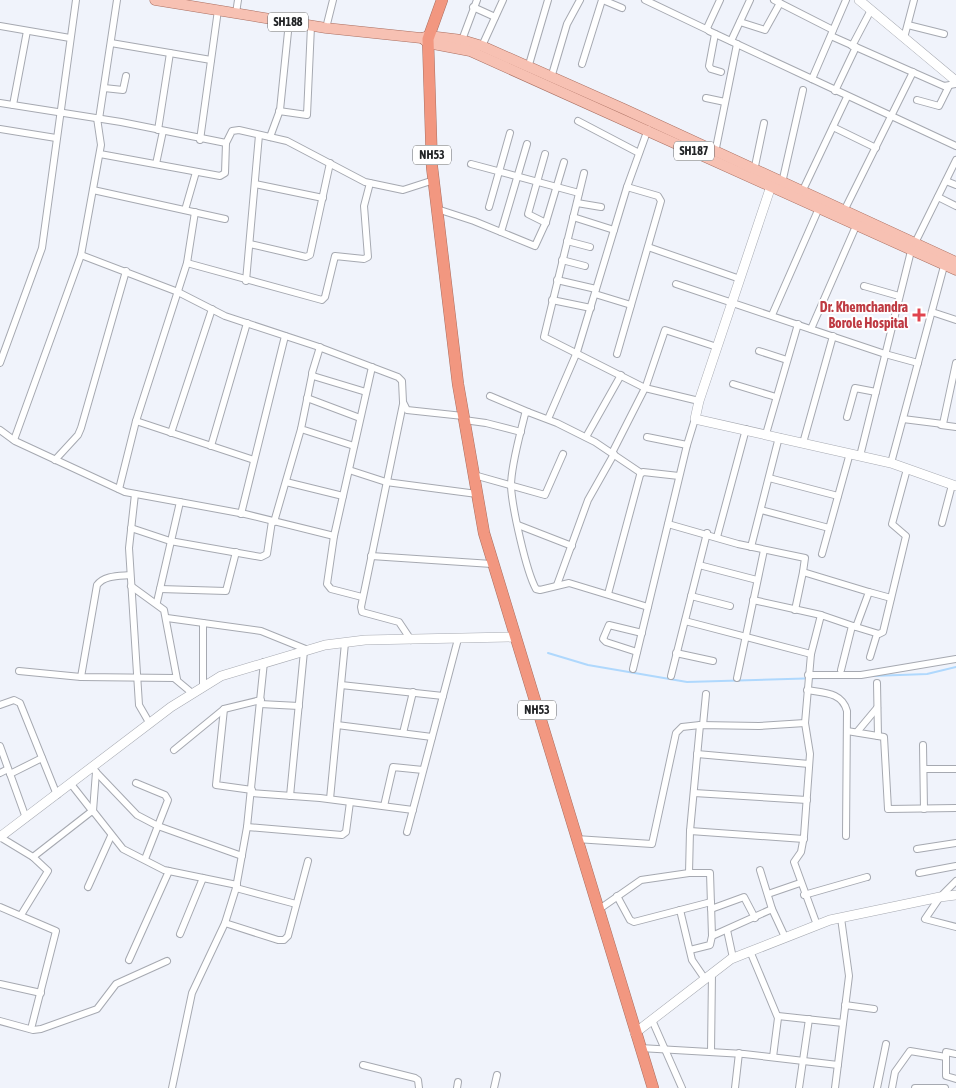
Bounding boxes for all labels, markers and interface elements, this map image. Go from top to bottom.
road number: SH188 [268,13,308,32]
road number: SH187 [674,142,714,160]
road number: NH53 [413,146,451,164]
place label: Dr. Khemchandra Borole Hospital [820,299,908,331]
marker: Dr. Khemchandra Borole Hospital [912,308,926,322]
road number: NH53 [518,700,556,720]

